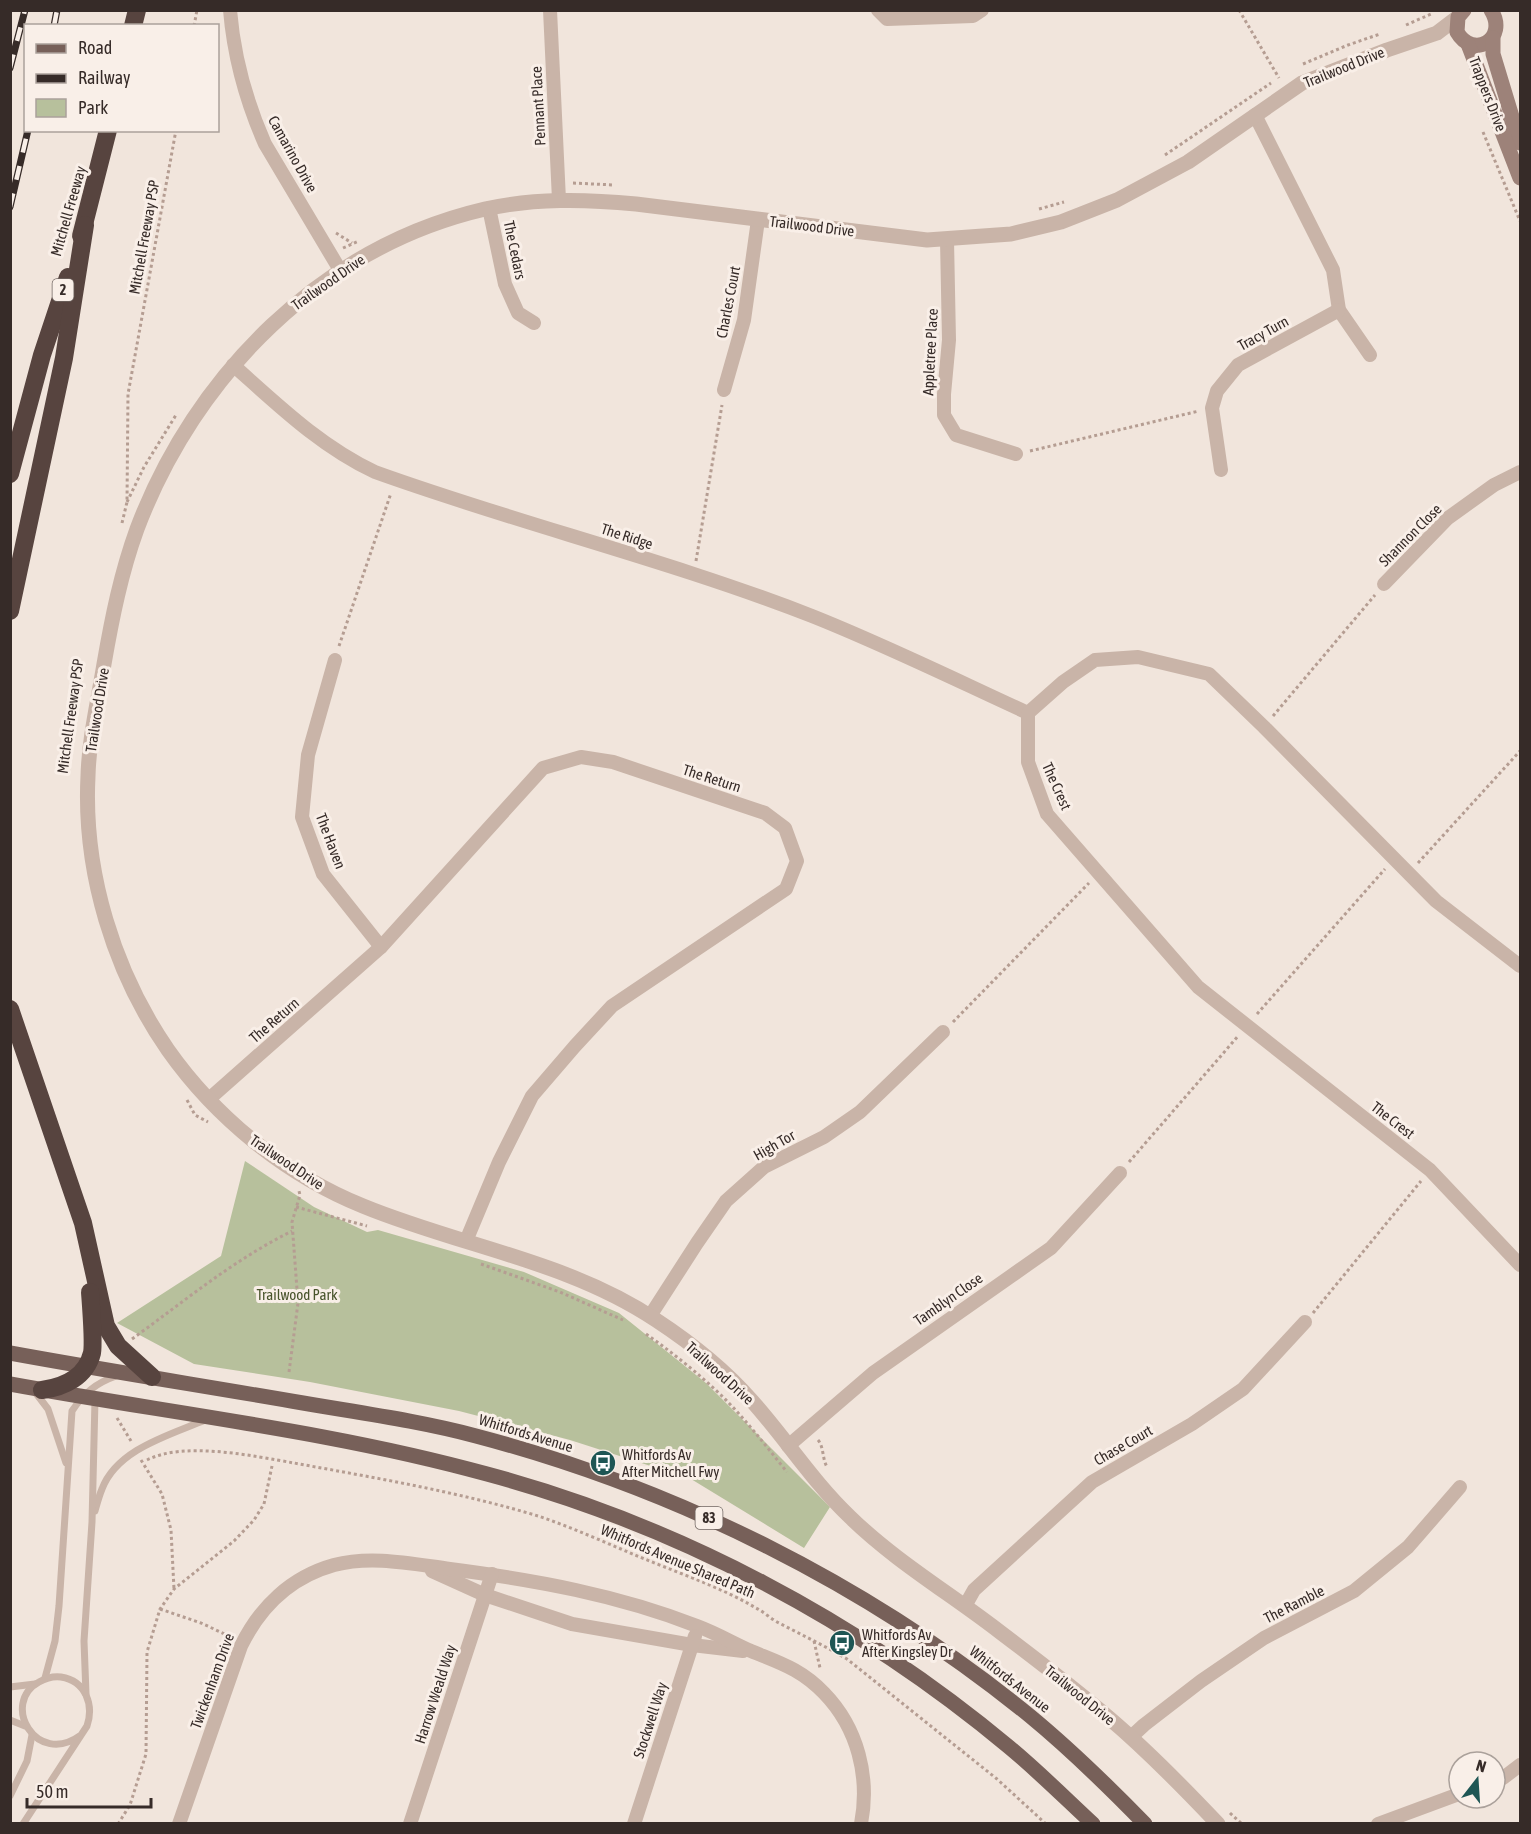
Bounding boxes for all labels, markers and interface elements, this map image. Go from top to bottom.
legend [24,24,219,132]
text: Road [78,37,112,58]
street label: Trailwood Drive [1301,43,1387,91]
street label: Trappers Drive [1466,54,1510,134]
street label: Pennant Place [527,66,549,146]
text: Railway [78,67,130,88]
text: Park [78,97,108,118]
street label: Camarino Drive [265,113,321,195]
street label: Mitchell Freeway [47,164,89,258]
street label: Mitchell Freeway PSP [126,178,162,296]
street label: Trailwood Drive [769,212,856,240]
street label: The Cedars [500,219,530,281]
street label: Trailwood Drive [288,250,368,313]
street label: Charles Court [713,265,743,339]
road number: 2 [52,279,74,301]
street label: Appletree Place [919,308,941,396]
street label: Tracy Turn [1235,312,1291,354]
street label: Shannon Close [1375,500,1445,570]
street label: The Ridge [599,520,655,552]
street label: Mitchell Freeway PSP [54,657,86,775]
street label: Trailwood Drive [82,666,112,753]
street label: The Crest [1039,760,1075,812]
street label: The Return [681,761,743,795]
street label: The Haven [313,811,349,871]
street label: The Return [246,994,302,1046]
street label: The Crest [1368,1098,1418,1142]
street label: High Tor [750,1126,798,1164]
street label: Trailwood Drive [247,1131,327,1193]
street label: Tamblyn Close [911,1269,986,1329]
park label: Trailwood Park [256,1286,338,1303]
street label: Trailwood Drive [683,1338,758,1408]
street label: Whitfords Avenue [477,1411,575,1455]
street label: Chase Court [1091,1421,1155,1469]
place label: Whitfords Av After Mitchell Fwy [622,1446,719,1480]
bus stop icon: Whitfords Av After Mitchell Fwy [588,1448,618,1478]
road number: 83 [696,1507,722,1529]
street label: Whitfords Avenue Shared Path [598,1521,758,1601]
street label: The Ramble [1261,1581,1327,1626]
place label: Whitfords Av After Kingsley Dr [862,1626,953,1660]
bus stop icon: Whitfords Av After Kingsley Dr [827,1628,857,1658]
street label: Twickenham Drive [187,1631,237,1731]
street label: Harrow Weald Way [411,1642,459,1746]
street label: Whitfords Avenue [966,1642,1054,1716]
street label: Trailwood Drive [1042,1662,1119,1729]
street label: Stockwell Way [630,1680,670,1760]
north arrow [1447,1750,1507,1810]
text: N [1474,1756,1489,1776]
scale bar [27,1771,152,1809]
text: 50 m [36,1781,68,1802]

